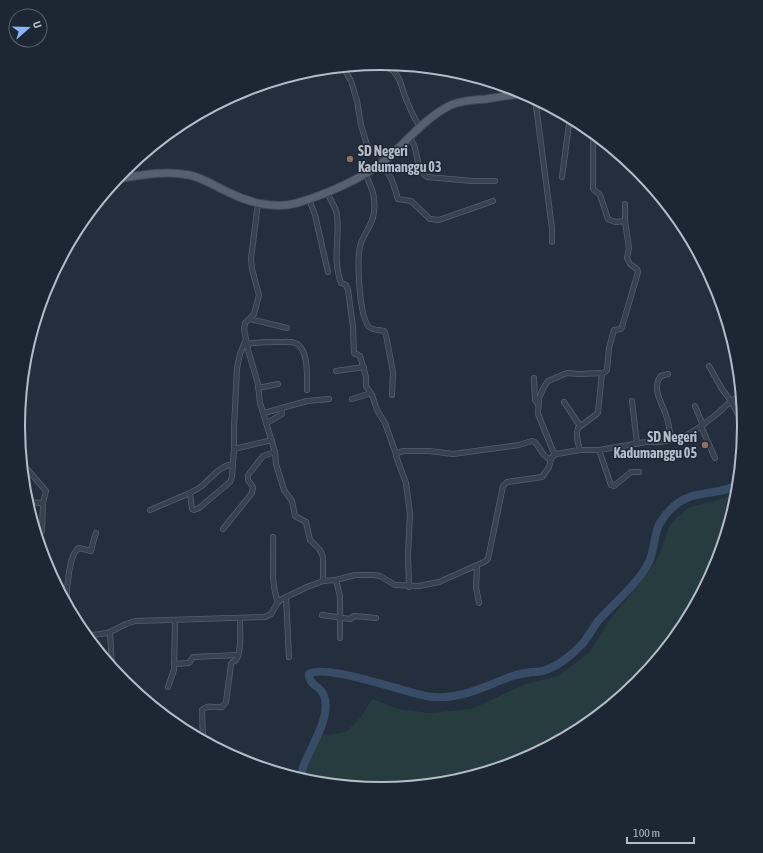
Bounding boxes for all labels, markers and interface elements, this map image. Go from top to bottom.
north arrow [8,8,48,48]
text: U [31,19,44,30]
place label: SD Negeri Kadumanggu 03 [358,143,441,175]
marker: SD Negeri Kadumanggu 03 [345,154,355,164]
place label: SD Negeri Kadumanggu 05 [614,429,697,461]
marker: SD Negeri Kadumanggu 05 [700,440,710,450]
scale bar [627,819,694,845]
text: 100 m [633,826,660,840]

